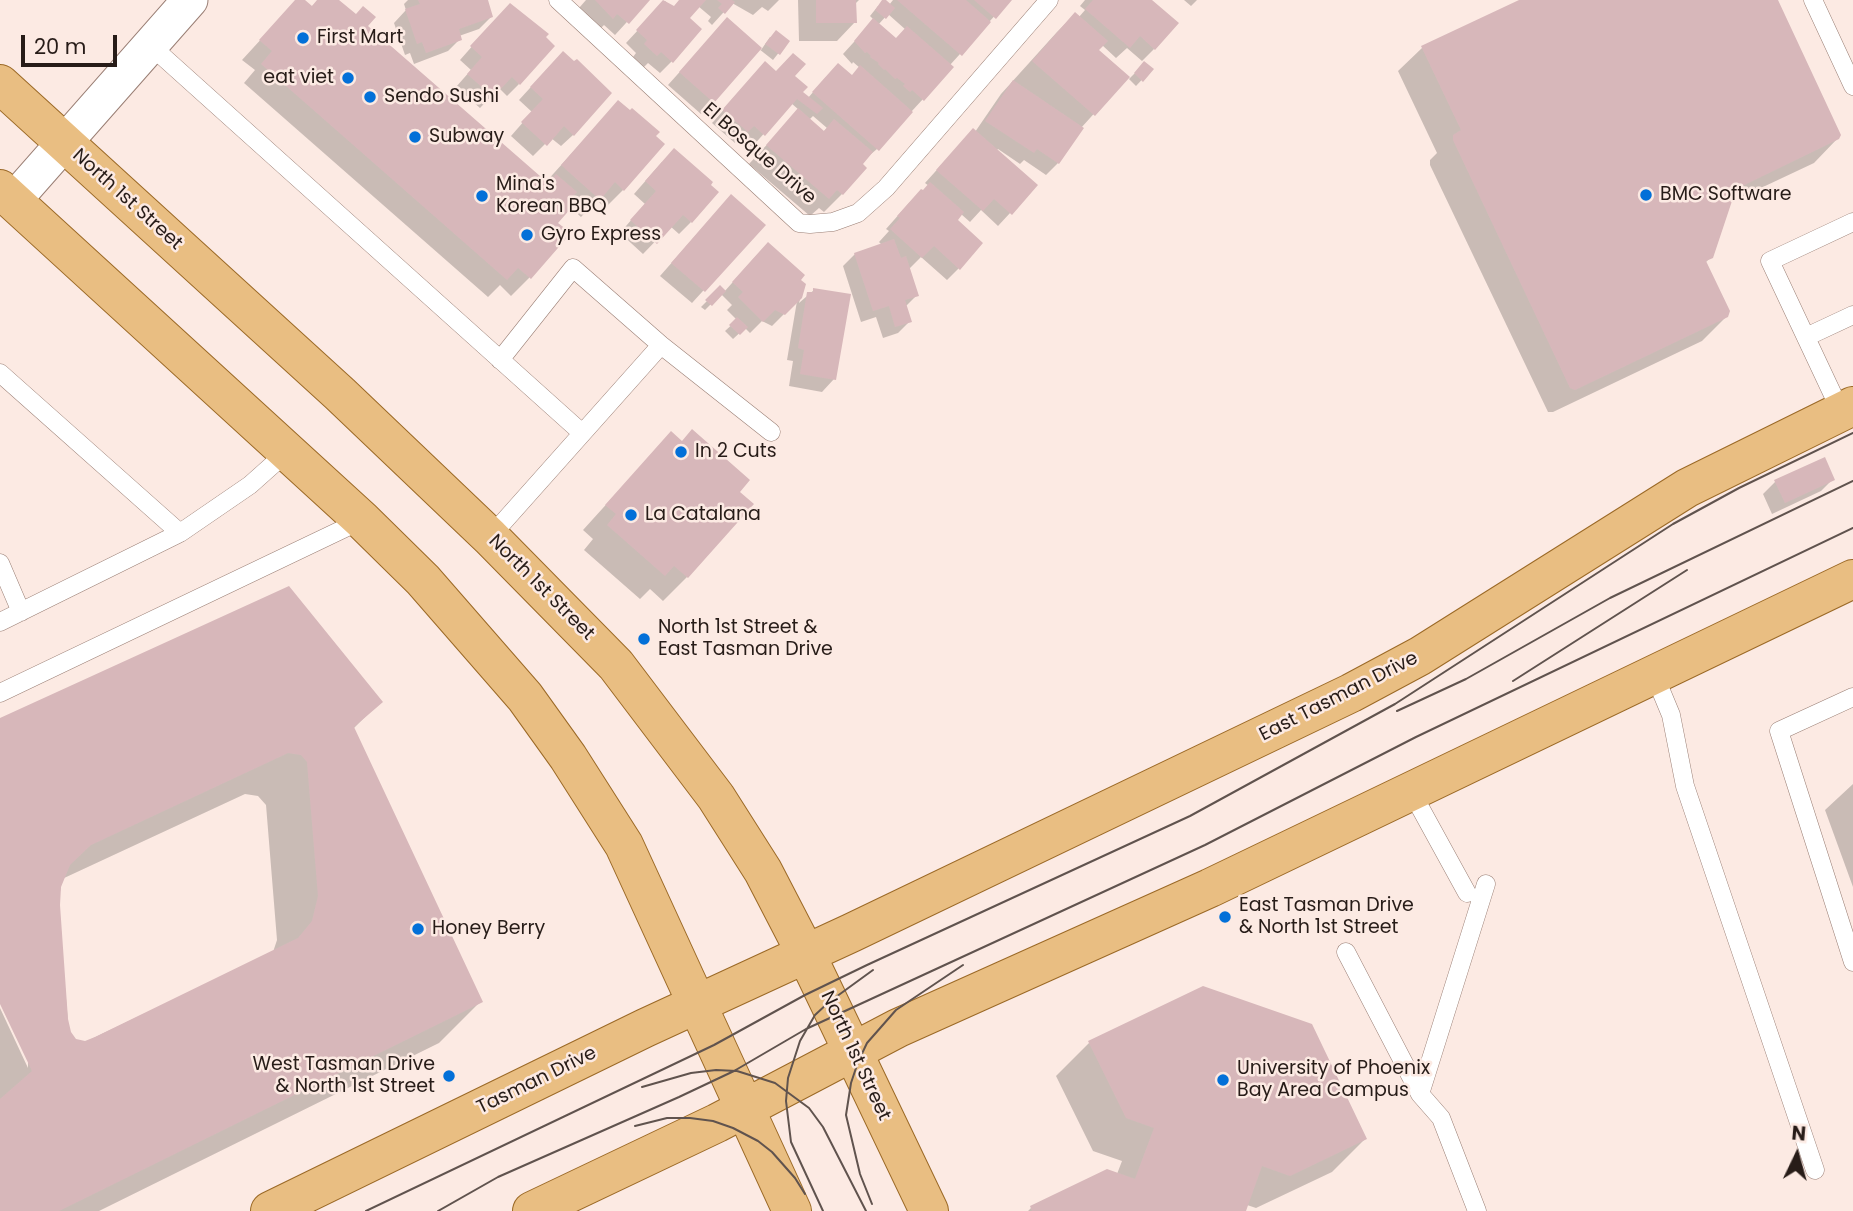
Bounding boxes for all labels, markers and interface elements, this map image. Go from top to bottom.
scale bar [24,21,121,65]
place label: First Mart [317,27,403,49]
marker: First Mart [295,30,311,46]
text: 20 m [34,32,87,61]
place label: eat viet [263,67,334,89]
marker: eat viet [340,70,356,86]
place label: Sendo Sushi [384,86,499,108]
marker: Sendo Sushi [362,89,378,105]
street label: El Bosque Drive [698,99,820,209]
place label: Subway [429,126,504,148]
marker: Subway [407,129,423,145]
street label: North 1st Street [67,145,187,255]
place label: Mina's Korean BBQ [496,174,607,218]
place label: BMC Software [1660,184,1792,206]
marker: BMC Software [1638,187,1654,203]
marker: Mina's Korean BBQ [474,188,490,204]
place label: Gyro Express [541,224,661,246]
marker: Gyro Express [519,227,535,243]
place label: In 2 Cuts [695,441,777,463]
marker: In 2 Cuts [673,444,689,460]
place label: La Catalana [645,504,761,526]
marker: La Catalana [623,507,639,523]
street label: North 1st Street [483,530,599,646]
place label: North 1st Street & East Tasman Drive [658,617,833,661]
marker: North 1st Street & East Tasman Drive [636,631,652,647]
street label: East Tasman Drive [1256,647,1422,747]
place label: East Tasman Drive & North 1st Street [1239,895,1414,939]
marker: East Tasman Drive & North 1st Street [1217,909,1233,925]
place label: Honey Berry [432,918,545,940]
marker: Honey Berry [410,921,426,937]
street label: North 1st Street [815,988,895,1124]
street label: Tasman Drive [473,1042,601,1120]
place label: West Tasman Drive & North 1st Street [252,1054,435,1098]
place label: University of Phoenix Bay Area Campus [1237,1058,1430,1102]
marker: West Tasman Drive & North 1st Street [441,1068,457,1084]
marker: University of Phoenix Bay Area Campus [1215,1072,1231,1088]
north arrow [1762,1120,1832,1190]
text: N [1791,1120,1807,1148]

